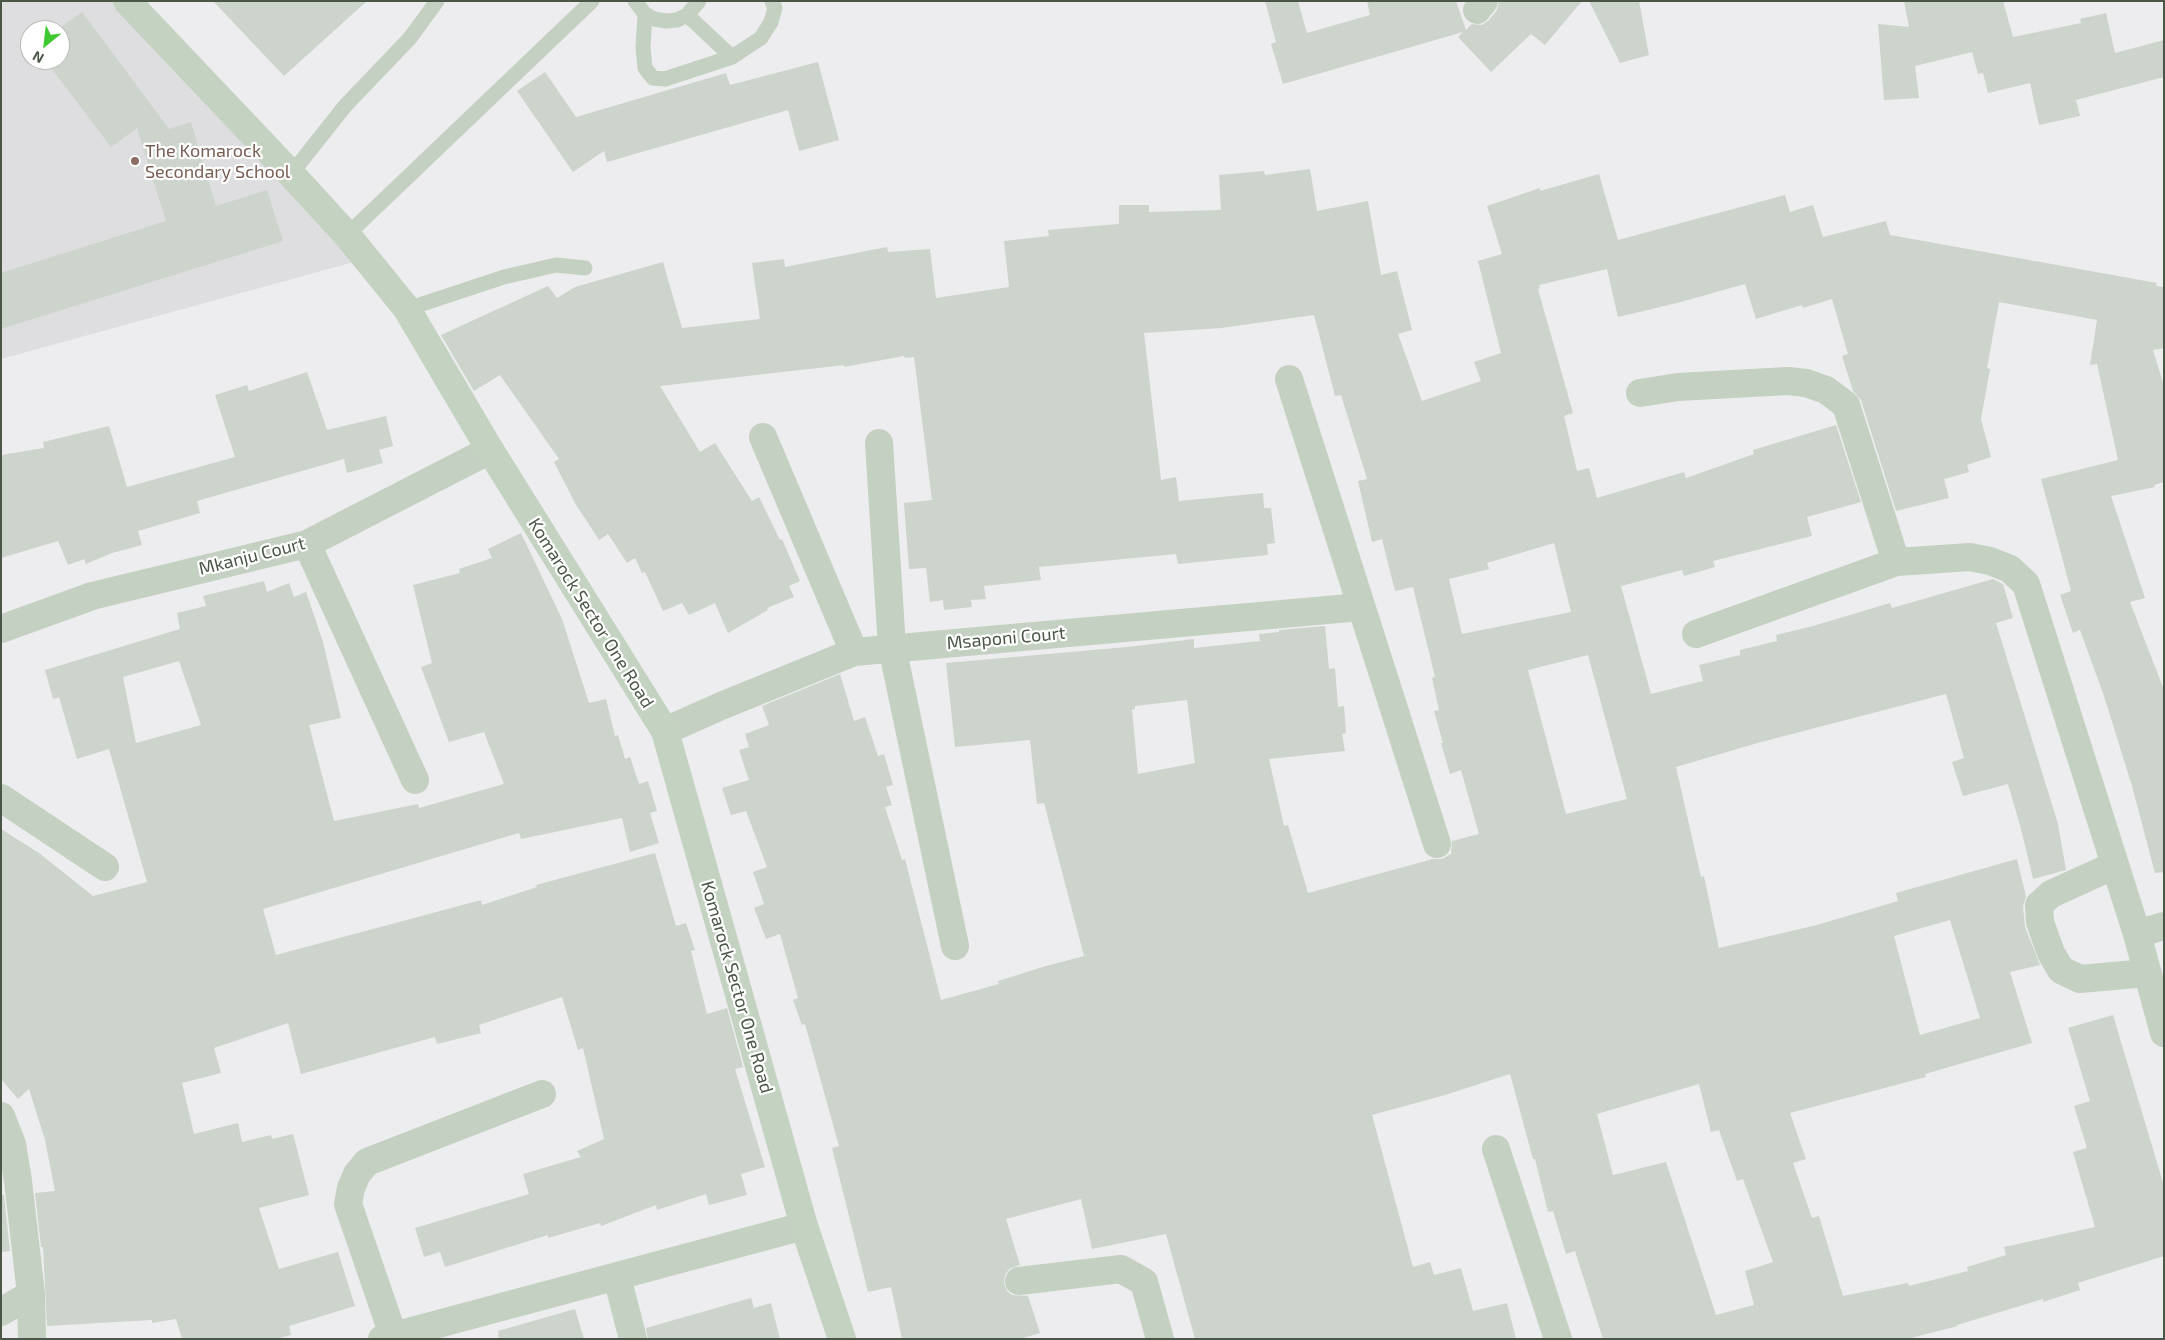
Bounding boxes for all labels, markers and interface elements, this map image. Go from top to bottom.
north arrow [20,20,70,70]
text: N [29,48,47,68]
place label: The Komarock Secondary School [145,140,290,182]
marker: The Komarock Secondary School [129,155,141,167]
street label: Komarock Sector One Road [524,514,658,712]
street label: Mkanju Court [197,532,307,580]
street label: Msaponi Court [946,622,1066,654]
street label: Komarock Sector One Road [696,878,778,1096]

